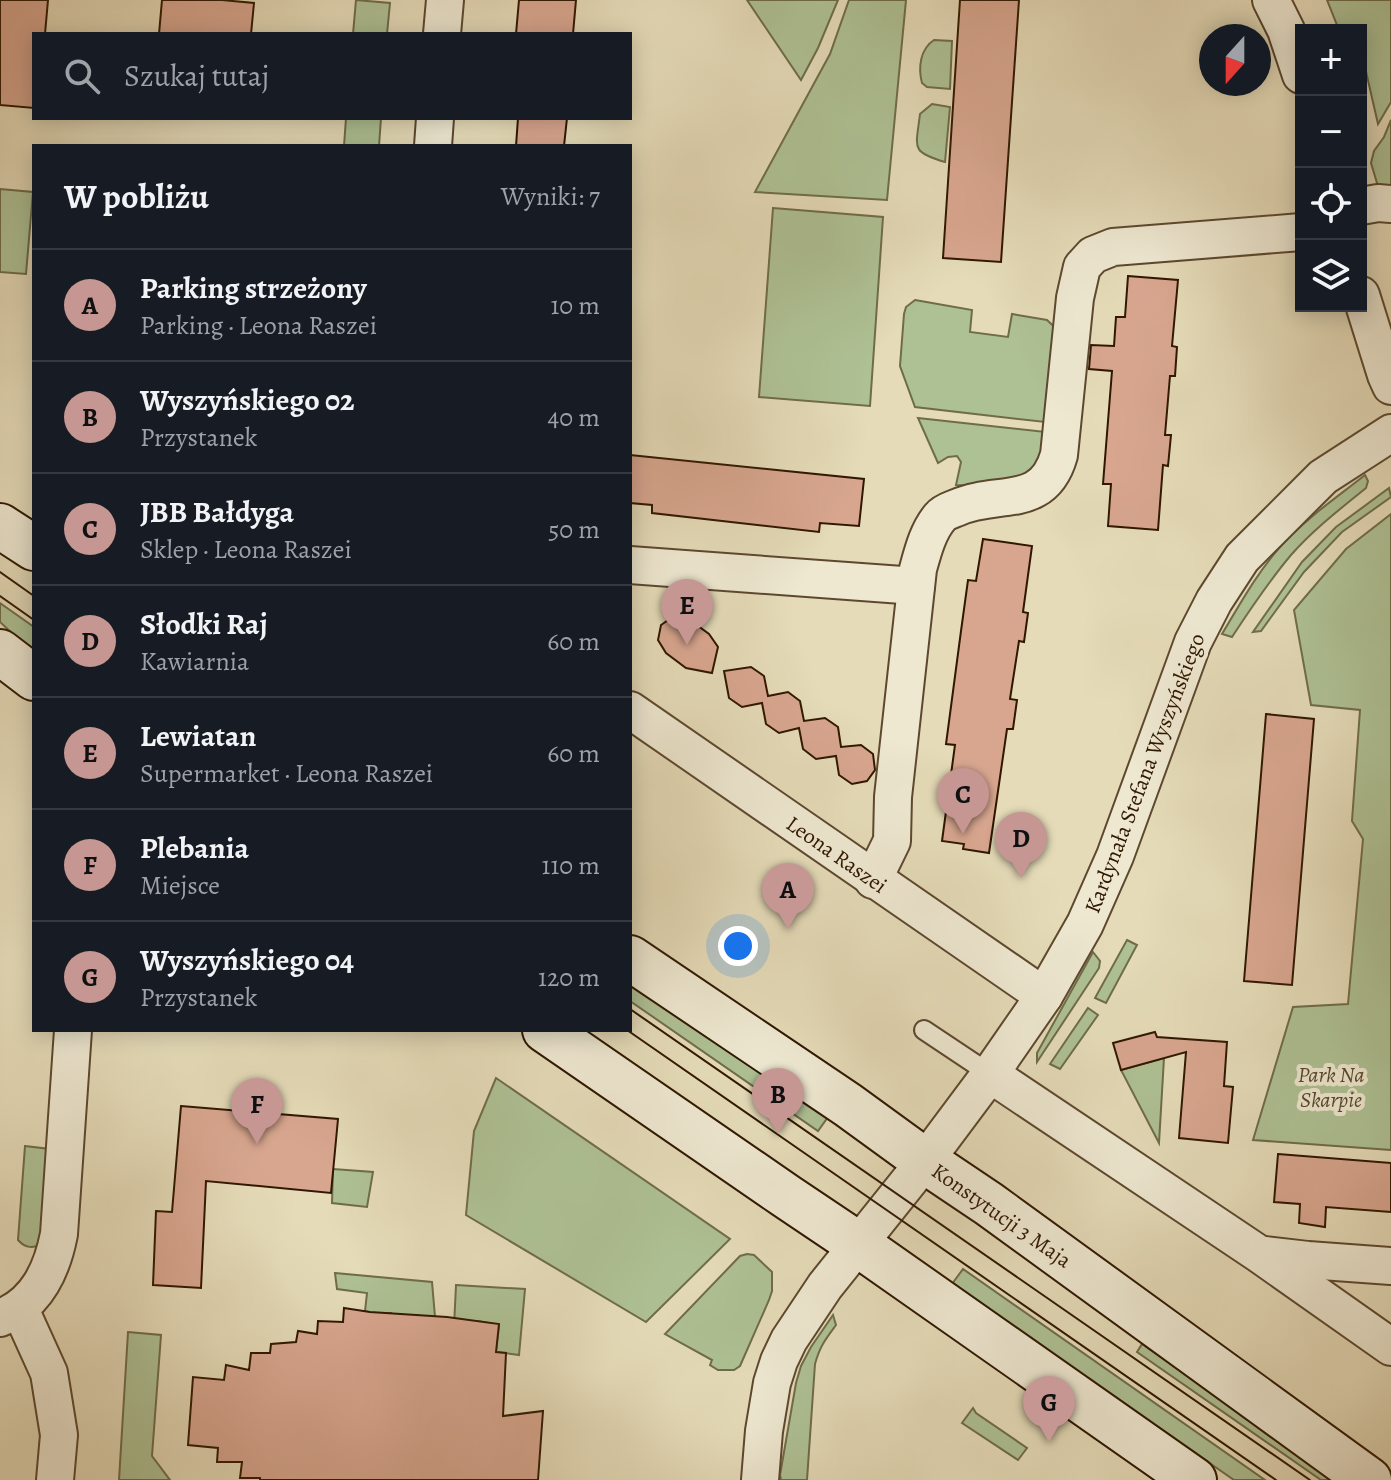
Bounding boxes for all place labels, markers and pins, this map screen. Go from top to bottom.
pin: E [661,579,713,645]
pin: C [937,768,989,834]
pin: D [995,812,1047,878]
pin: A [762,863,814,929]
pin: B [752,1068,804,1134]
pin: F [231,1078,283,1144]
pin: G [1023,1376,1075,1442]

